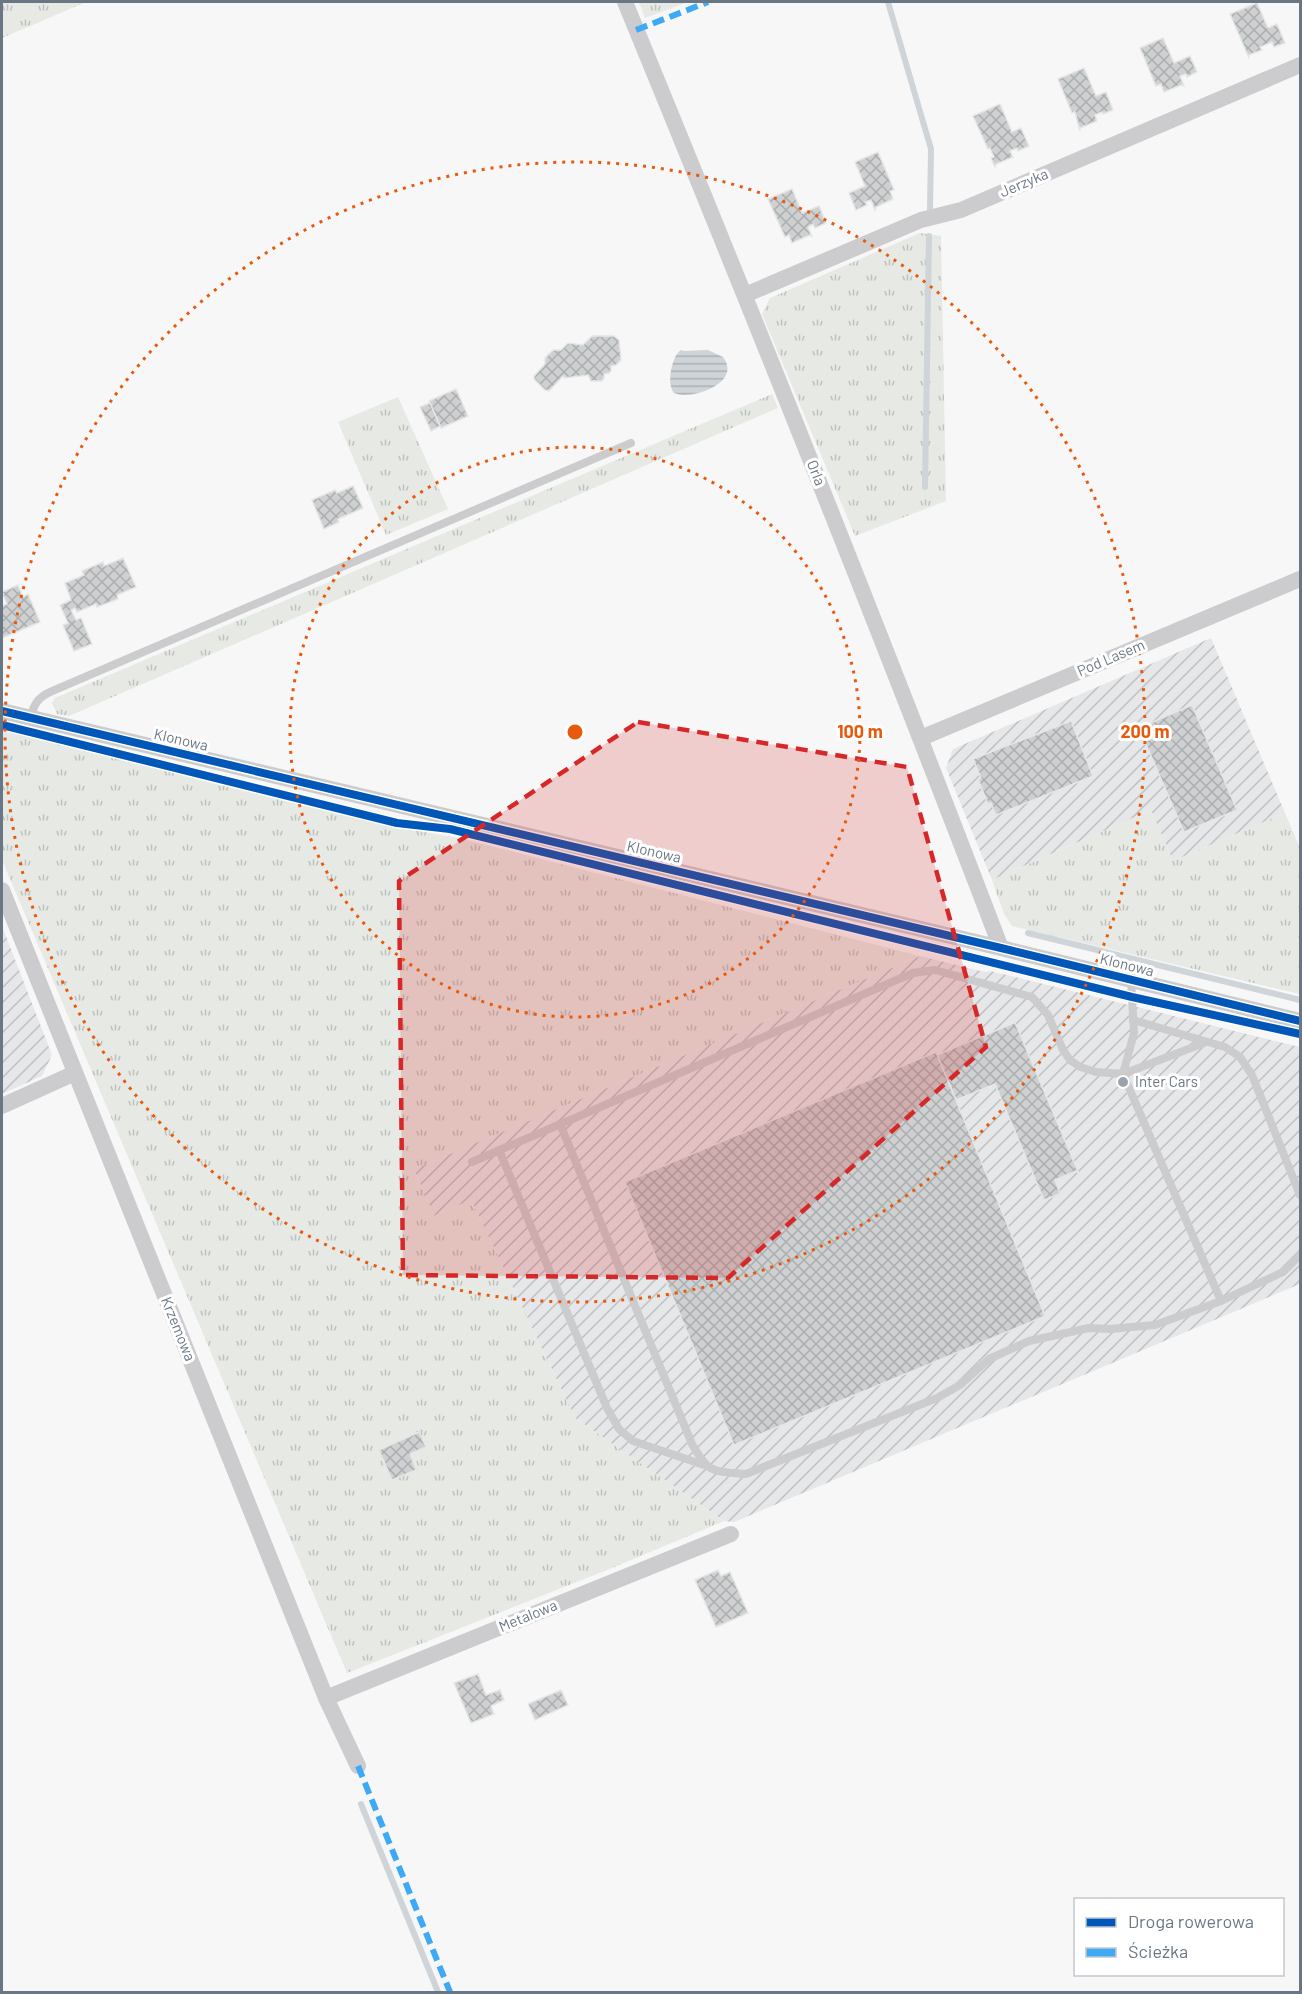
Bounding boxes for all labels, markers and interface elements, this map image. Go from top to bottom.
street label: Jerzyka [997,164,1051,200]
street label: Orla [804,457,830,488]
street label: Pod Lasem [1074,635,1147,679]
text: 100 m [837,720,883,742]
text: 200 m [1120,720,1170,742]
centre of rings [565,722,585,742]
street label: Klonowa [152,724,210,754]
street label: Klonowa [625,836,683,866]
street label: Klonowa [1098,949,1156,979]
place label: Inter Cars [1135,1072,1198,1090]
marker: Inter Cars [1116,1075,1130,1089]
street label: Krzemowa [158,1294,200,1363]
street label: Metalowa [496,1595,559,1635]
legend [1074,1898,1284,1976]
text: Droga rowerowa [1128,1910,1254,1932]
text: Ścieżka [1128,1940,1188,1962]

